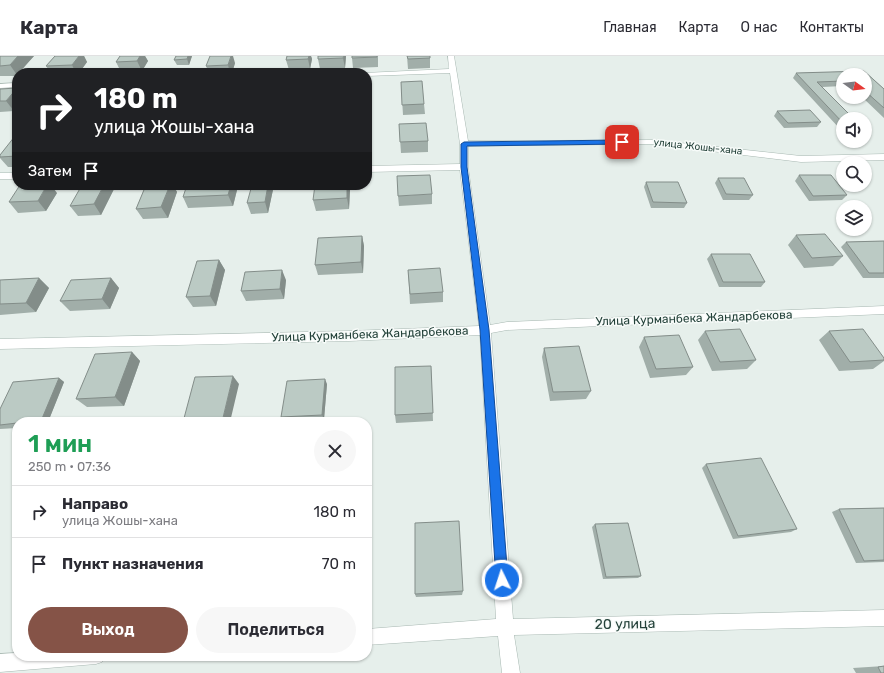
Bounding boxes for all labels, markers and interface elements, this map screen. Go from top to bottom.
text: Карта [20,16,78,39]
text: Главная [603,19,657,36]
text: Карта [679,19,719,36]
text: О нас [741,19,777,36]
text: Контакты [799,19,864,36]
north arrow [836,68,872,104]
map controls [836,68,872,236]
text: 180 m [94,82,178,115]
icon: right [28,84,80,136]
button: sound [836,112,872,148]
text: улица Жошы-хана [94,116,255,138]
pin [605,125,639,159]
icon: arrive [611,131,633,153]
street label: улица Жошы-хана [653,136,743,158]
button: search [836,156,872,192]
icon: arrive [80,160,102,182]
text: Затем [28,162,72,180]
button: layers [836,200,872,236]
street label: Улица Курманбека Жандарбекова [595,308,793,328]
street label: Улица Курманбека Жандарбекова [271,324,469,344]
text: 1 мин [28,430,92,458]
button: close [314,430,356,472]
text: 250 m · 07:36 [28,459,111,474]
text: Направо [62,495,128,513]
icon: right [28,501,50,523]
text: 180 m [314,503,356,521]
text: улица Жошы-хана [62,513,178,528]
icon: arrive [28,553,50,575]
text: Пункт назначения [62,555,204,573]
text: 70 m [322,555,356,573]
position arrow [481,559,523,601]
button: Выход [28,607,188,653]
button: Поделиться [196,607,356,653]
street label: 20 улица [594,615,656,633]

